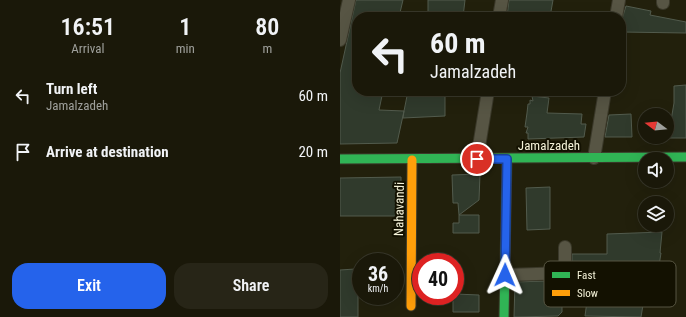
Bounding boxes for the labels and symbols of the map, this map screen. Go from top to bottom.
north arrow [638,108,674,144]
street label: Jamalzadeh [518,138,580,153]
pin [460,142,494,176]
street label: Nahavandi [391,182,407,236]
speed limit sign: 40 [412,253,464,305]
position arrow [484,254,526,296]
legend [544,261,676,307]
text: Fast [577,269,596,282]
text: Slow [577,287,598,300]

